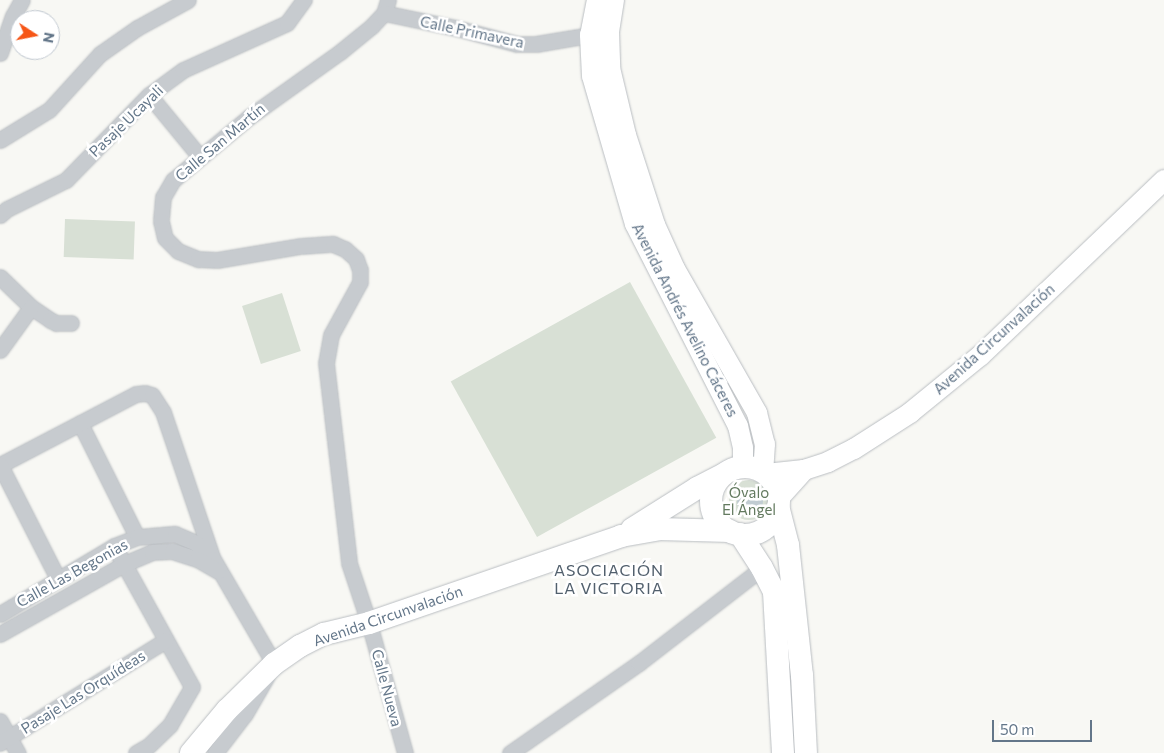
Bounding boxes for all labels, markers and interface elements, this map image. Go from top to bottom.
north arrow [10,10,60,60]
street label: Calle Primavera [418,12,526,52]
text: N [40,31,59,45]
street label: Pasaje Ucayali [85,81,167,161]
street label: Calle San Martín [172,99,268,185]
street label: Avenida Andrés Avelino Cáceres [628,220,742,420]
street label: Avenida Circunvalación [930,280,1058,398]
park label: Óvalo El Ángel [722,483,776,518]
street label: Calle Las Begonias [13,535,131,611]
district label: ASOCIACIÓN LA VICTORIA [553,560,665,598]
street label: Avenida Circunvalación [311,582,465,650]
street label: Pasaje Las Orquídeas [18,647,148,737]
street label: Calle Nueva [368,647,406,729]
scale bar [994,710,1094,742]
text: 50 m [1000,720,1034,738]

